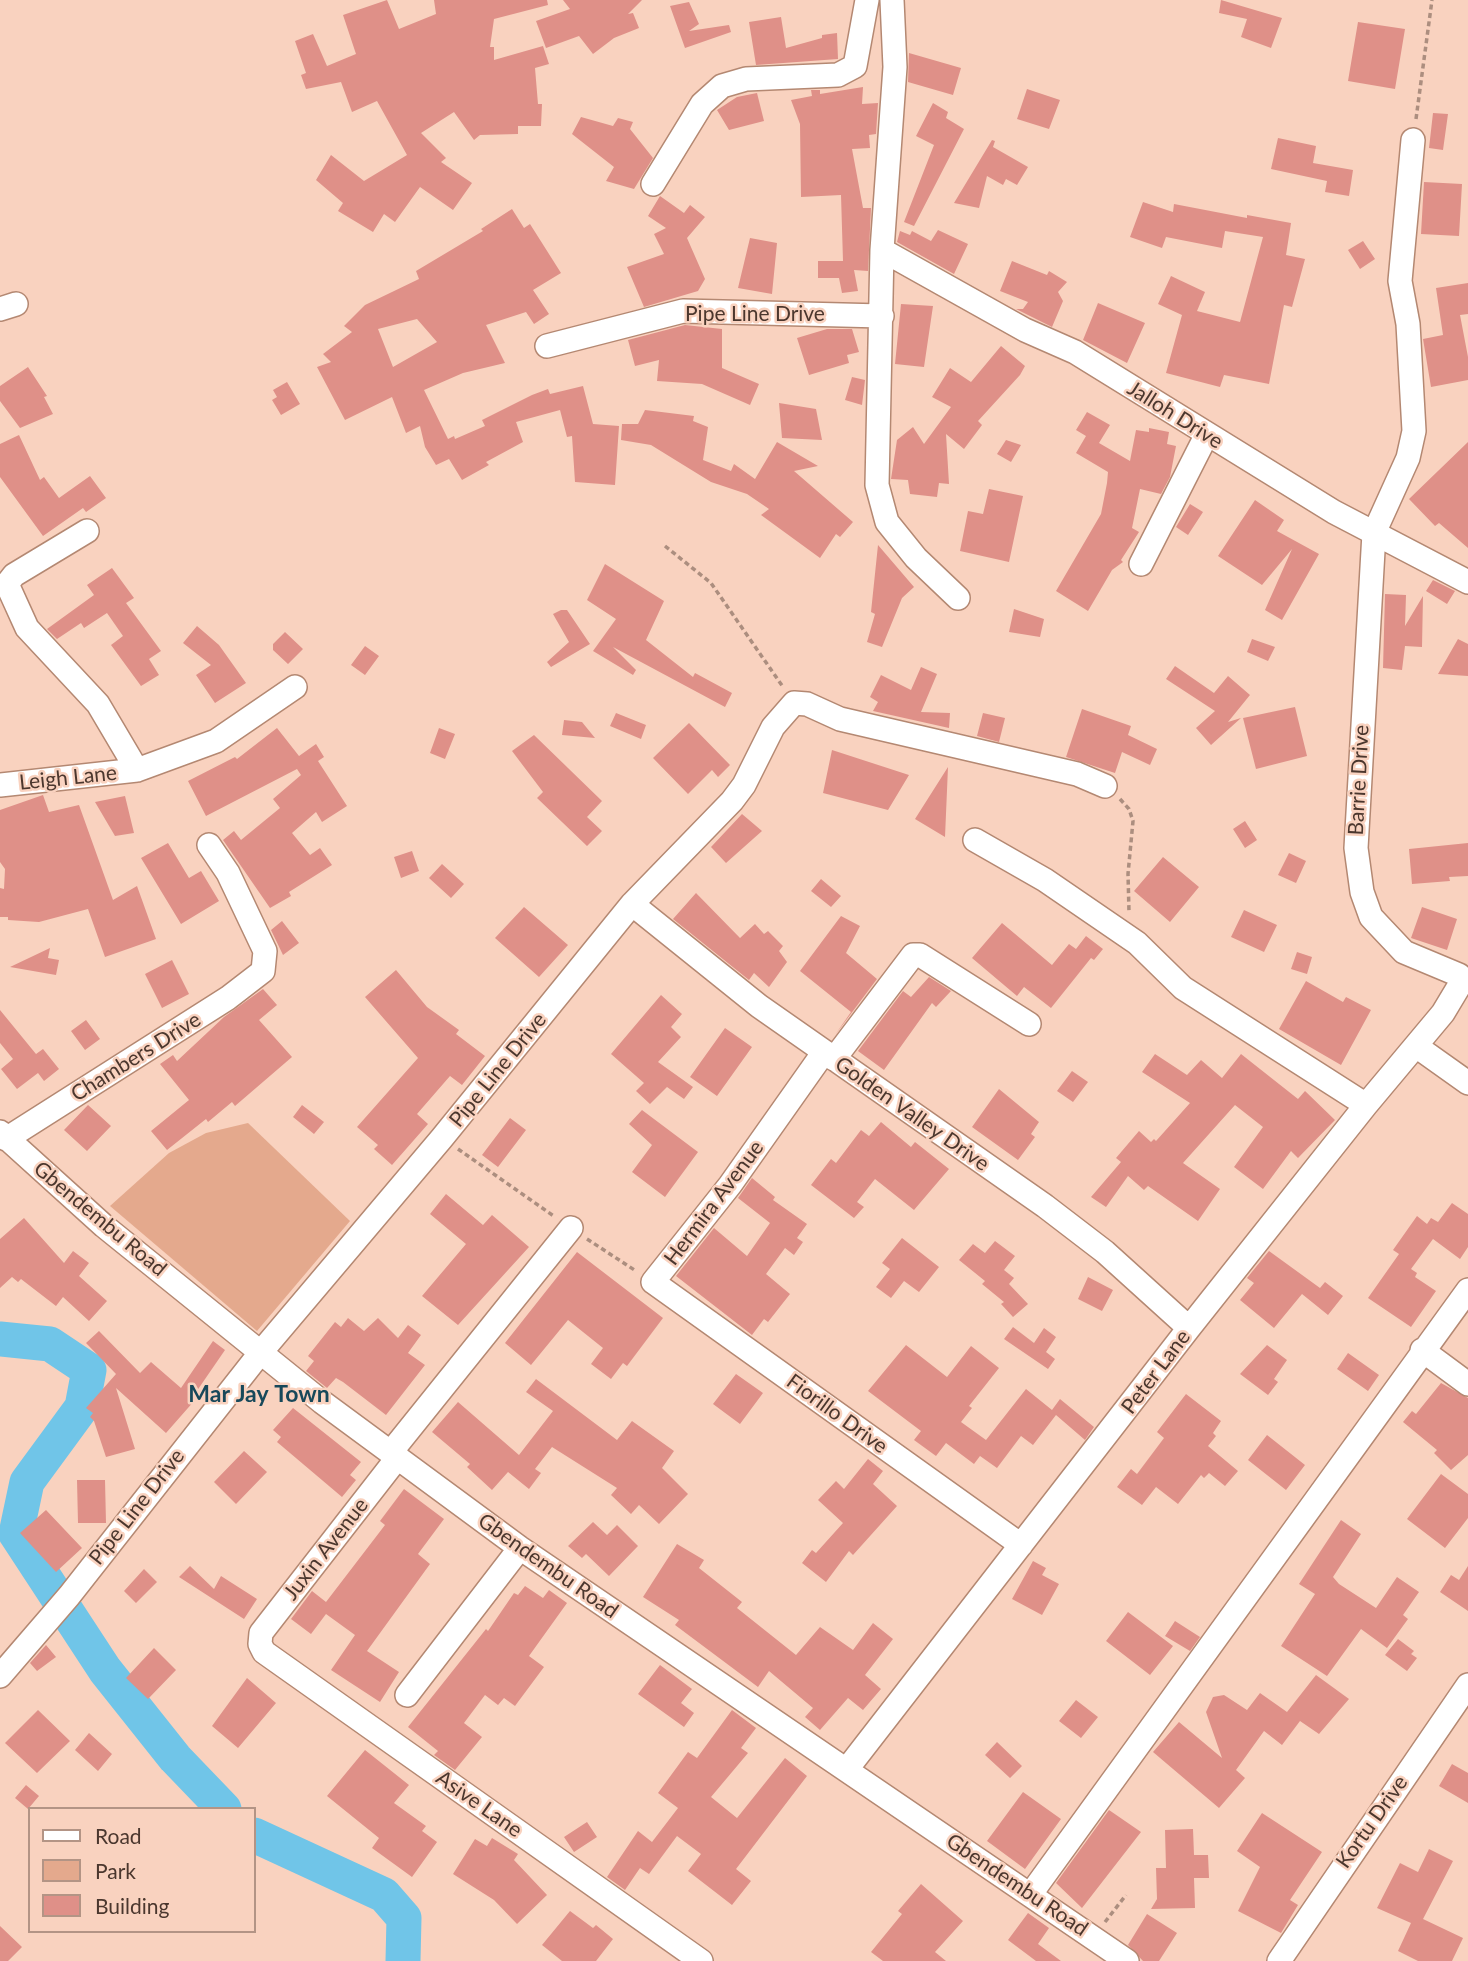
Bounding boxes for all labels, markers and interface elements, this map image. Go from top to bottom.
street label: Pipe Line Drive [685,301,825,327]
street label: Jalloh Drive [1123,376,1227,454]
street label: Barrie Drive [1344,724,1374,836]
street label: Leigh Lane [18,760,118,796]
street label: Chambers Drive [66,1007,206,1107]
street label: Pipe Line Drive [444,1008,552,1132]
street label: Golden Valley Drive [830,1051,994,1177]
street label: Hermira Avenue [659,1136,769,1270]
street label: Gbendembu Road [29,1156,171,1282]
street label: Peter Lane [1116,1325,1196,1419]
street label: Fiorillo Drive [782,1369,892,1459]
district label: Mar Jay Town [188,1381,330,1409]
street label: Pipe Line Drive [84,1444,190,1570]
street label: Juxin Avenue [278,1493,374,1605]
street label: Gbendembu Road [473,1508,623,1624]
street label: Asive Lane [431,1765,527,1843]
street label: Kortu Drive [1331,1771,1413,1873]
legend [28,1807,256,1933]
text: Road [95,1823,142,1848]
street label: Gbendembu Road [941,1828,1093,1942]
text: Park [95,1858,136,1883]
text: Building [95,1893,170,1918]

